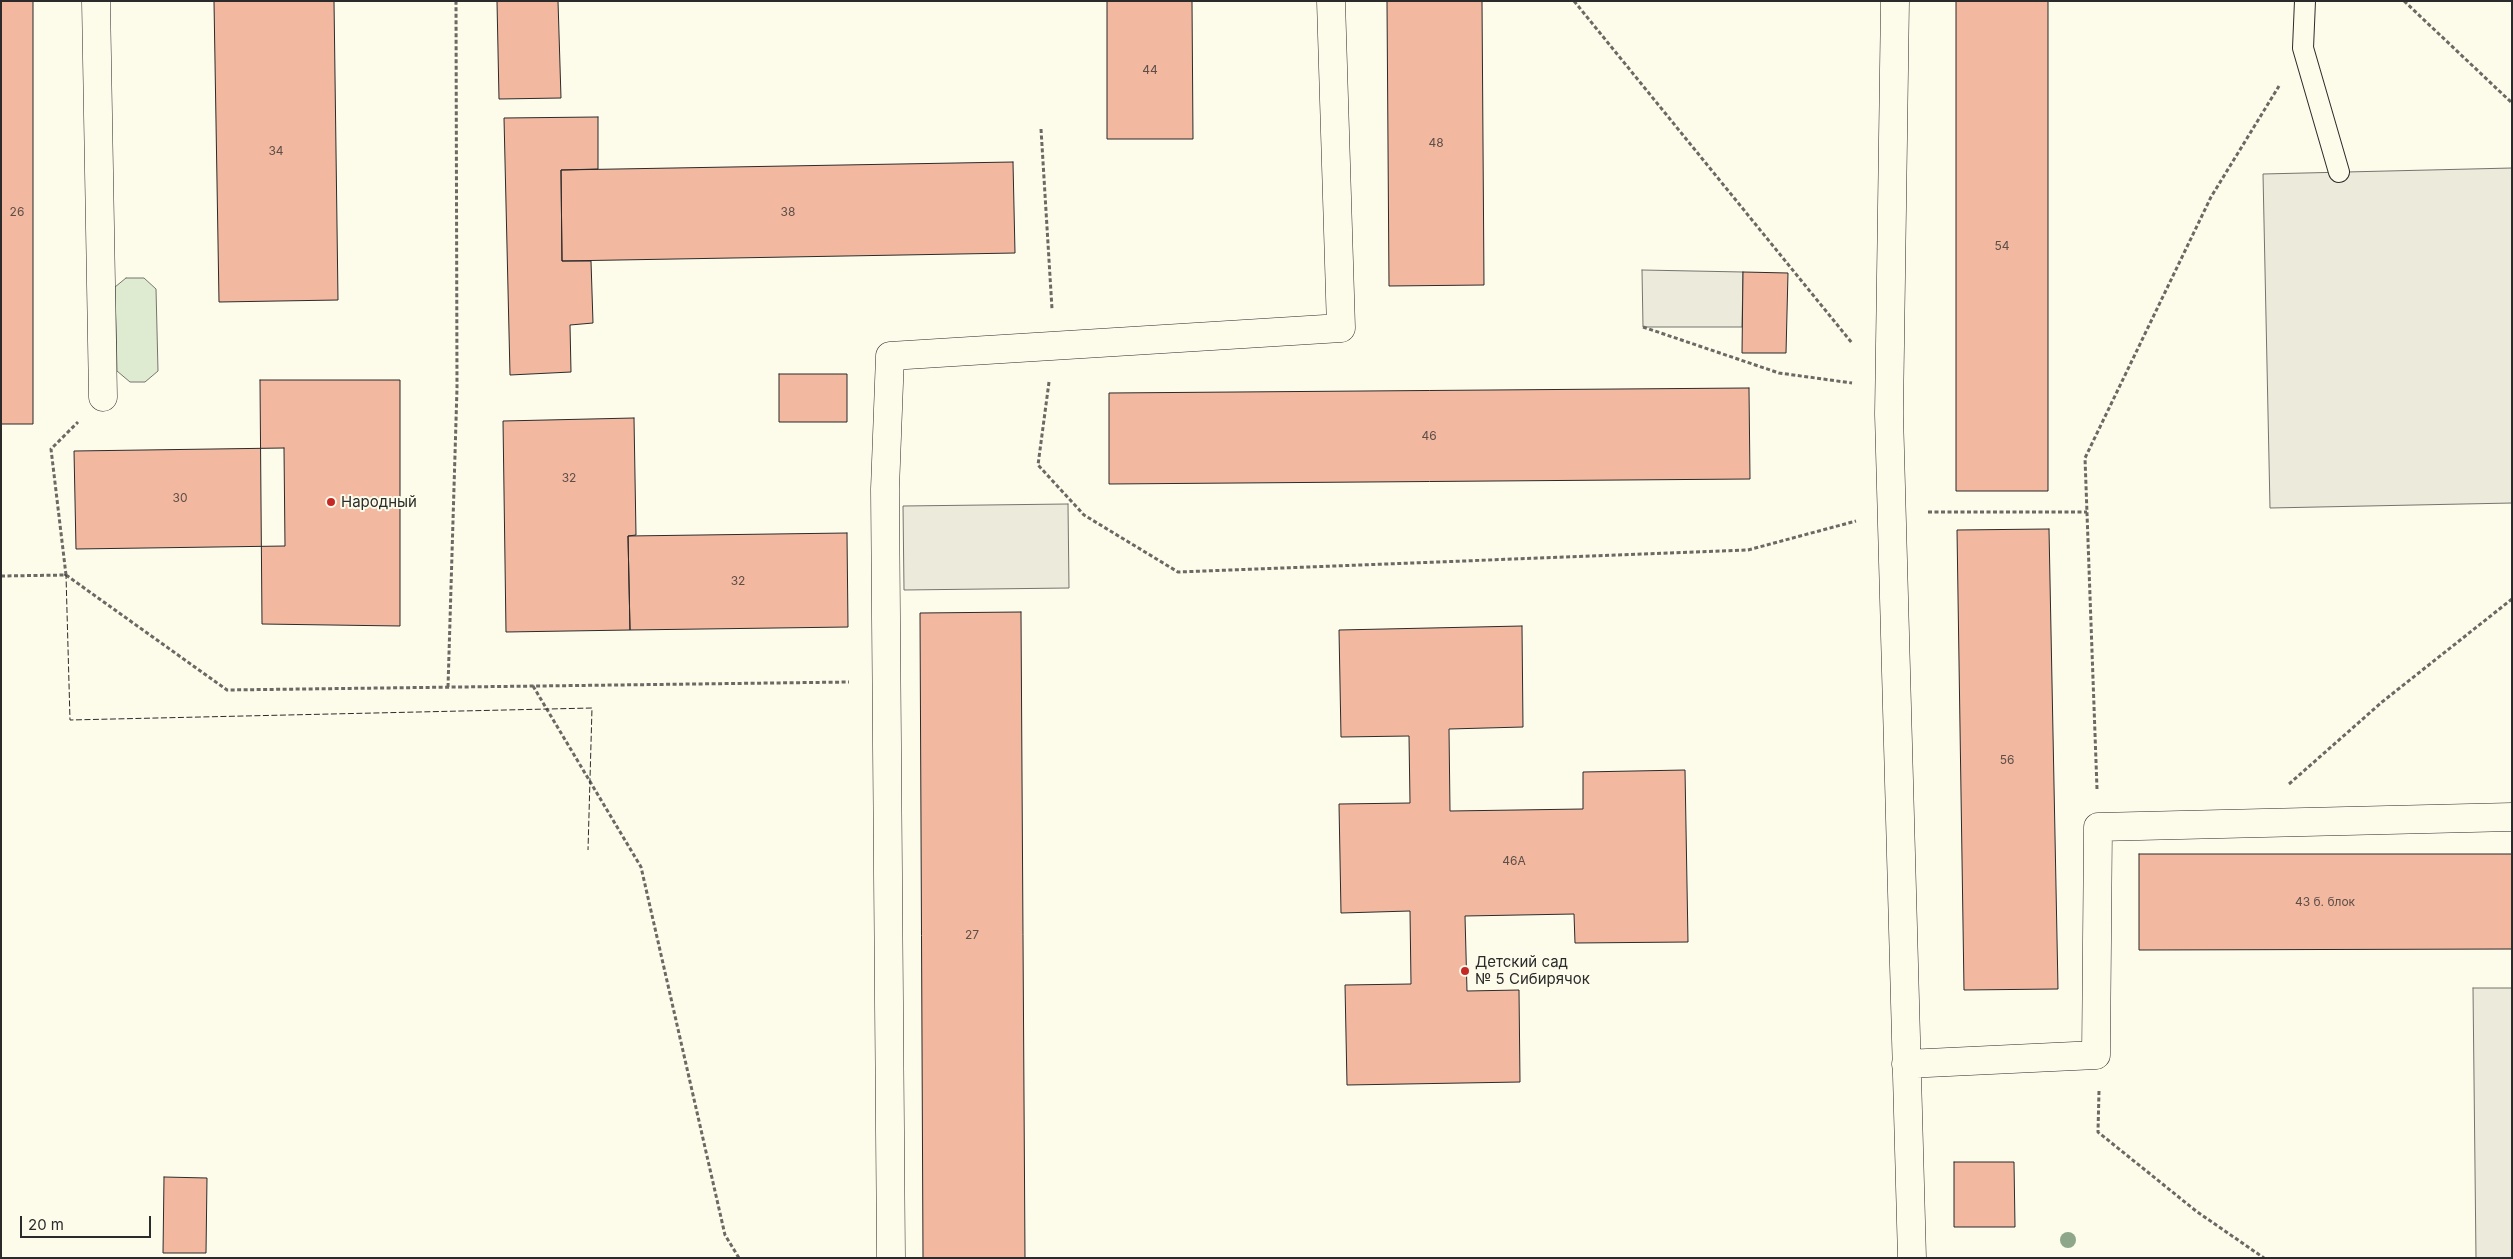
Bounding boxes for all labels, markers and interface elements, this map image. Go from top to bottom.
house number: 44 [1142,63,1158,77]
house number: 48 [1428,136,1444,150]
house number: 34 [268,144,284,158]
house number: 26 [10,205,24,219]
house number: 38 [781,205,795,219]
house number: 54 [1994,239,2010,253]
house number: 46 [1421,429,1437,443]
house number: 32 [562,471,576,485]
house number: 30 [173,491,187,505]
place label: Народный [341,493,417,511]
marker: Народный [325,496,337,508]
house number: 32 [731,574,745,588]
house number: 56 [2000,753,2014,767]
house number: 46А [1502,854,1526,868]
house number: 43 б. блок [2295,895,2355,909]
house number: 27 [965,928,979,942]
place label: Детский сад № 5 Сибирячок [1475,953,1590,988]
marker: Детский сад № 5 Сибирячок [1459,965,1471,977]
scale bar [22,1206,154,1238]
text: 20 m [28,1215,64,1234]

